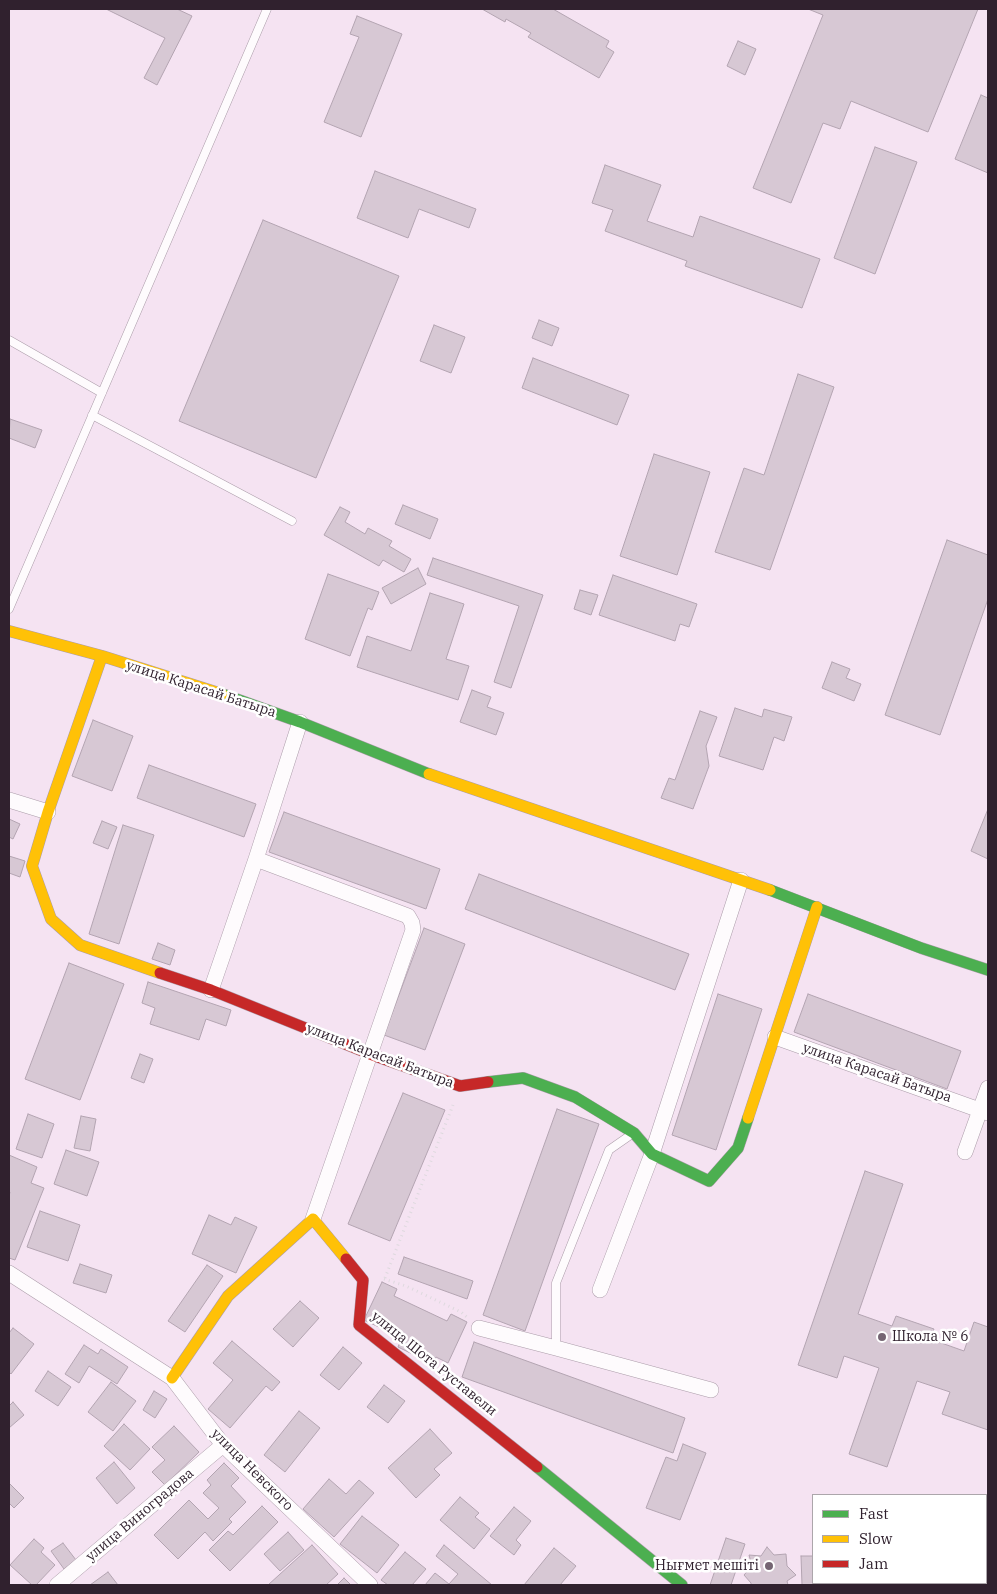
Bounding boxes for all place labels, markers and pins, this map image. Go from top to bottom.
place label: Школа № 6 [892,1329,969,1345]
marker: Школа № 6 [876,1331,888,1343]
place label: Нығмет мешіті [655,1558,759,1574]
marker: Нығмет мешіті [763,1560,775,1572]

